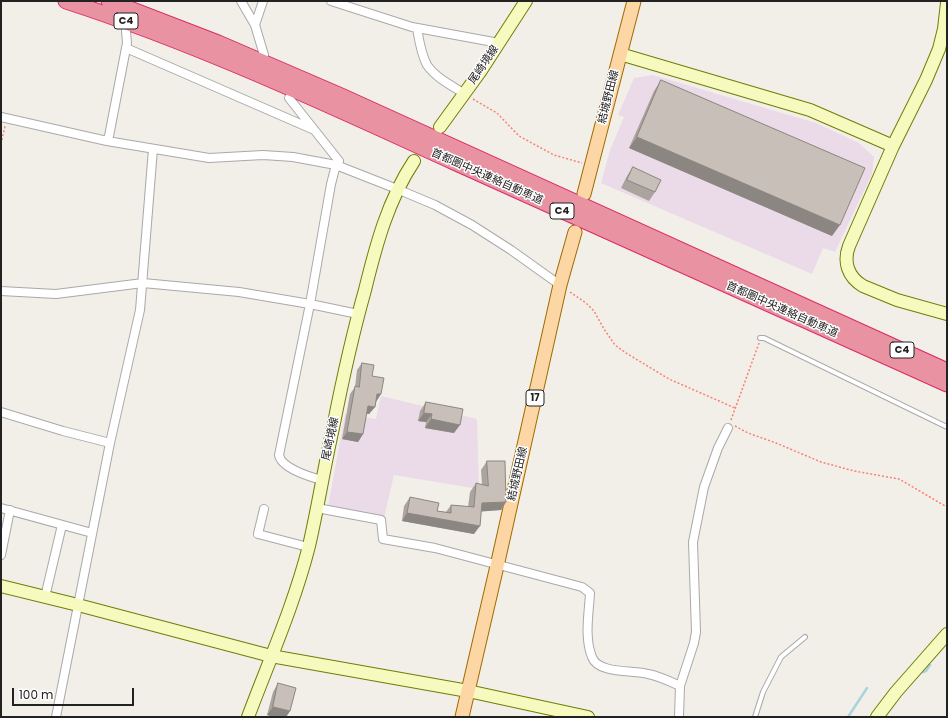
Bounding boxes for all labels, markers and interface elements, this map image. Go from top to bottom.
road number: C4 [114,13,138,29]
street label: 尾崎境線 [466,43,502,87]
street label: 結城野田線 [596,69,622,125]
street label: 首都圏中央連絡自動車道 [429,146,545,208]
road number: C4 [550,203,574,219]
street label: 首都圏中央連絡自動車道 [724,279,840,341]
road number: C4 [890,342,914,358]
road number: 17 [526,390,544,406]
street label: 尾崎境線 [320,416,342,462]
street label: 結城野田線 [505,446,531,502]
scale bar [14,680,136,706]
text: 100 m [19,686,53,703]

